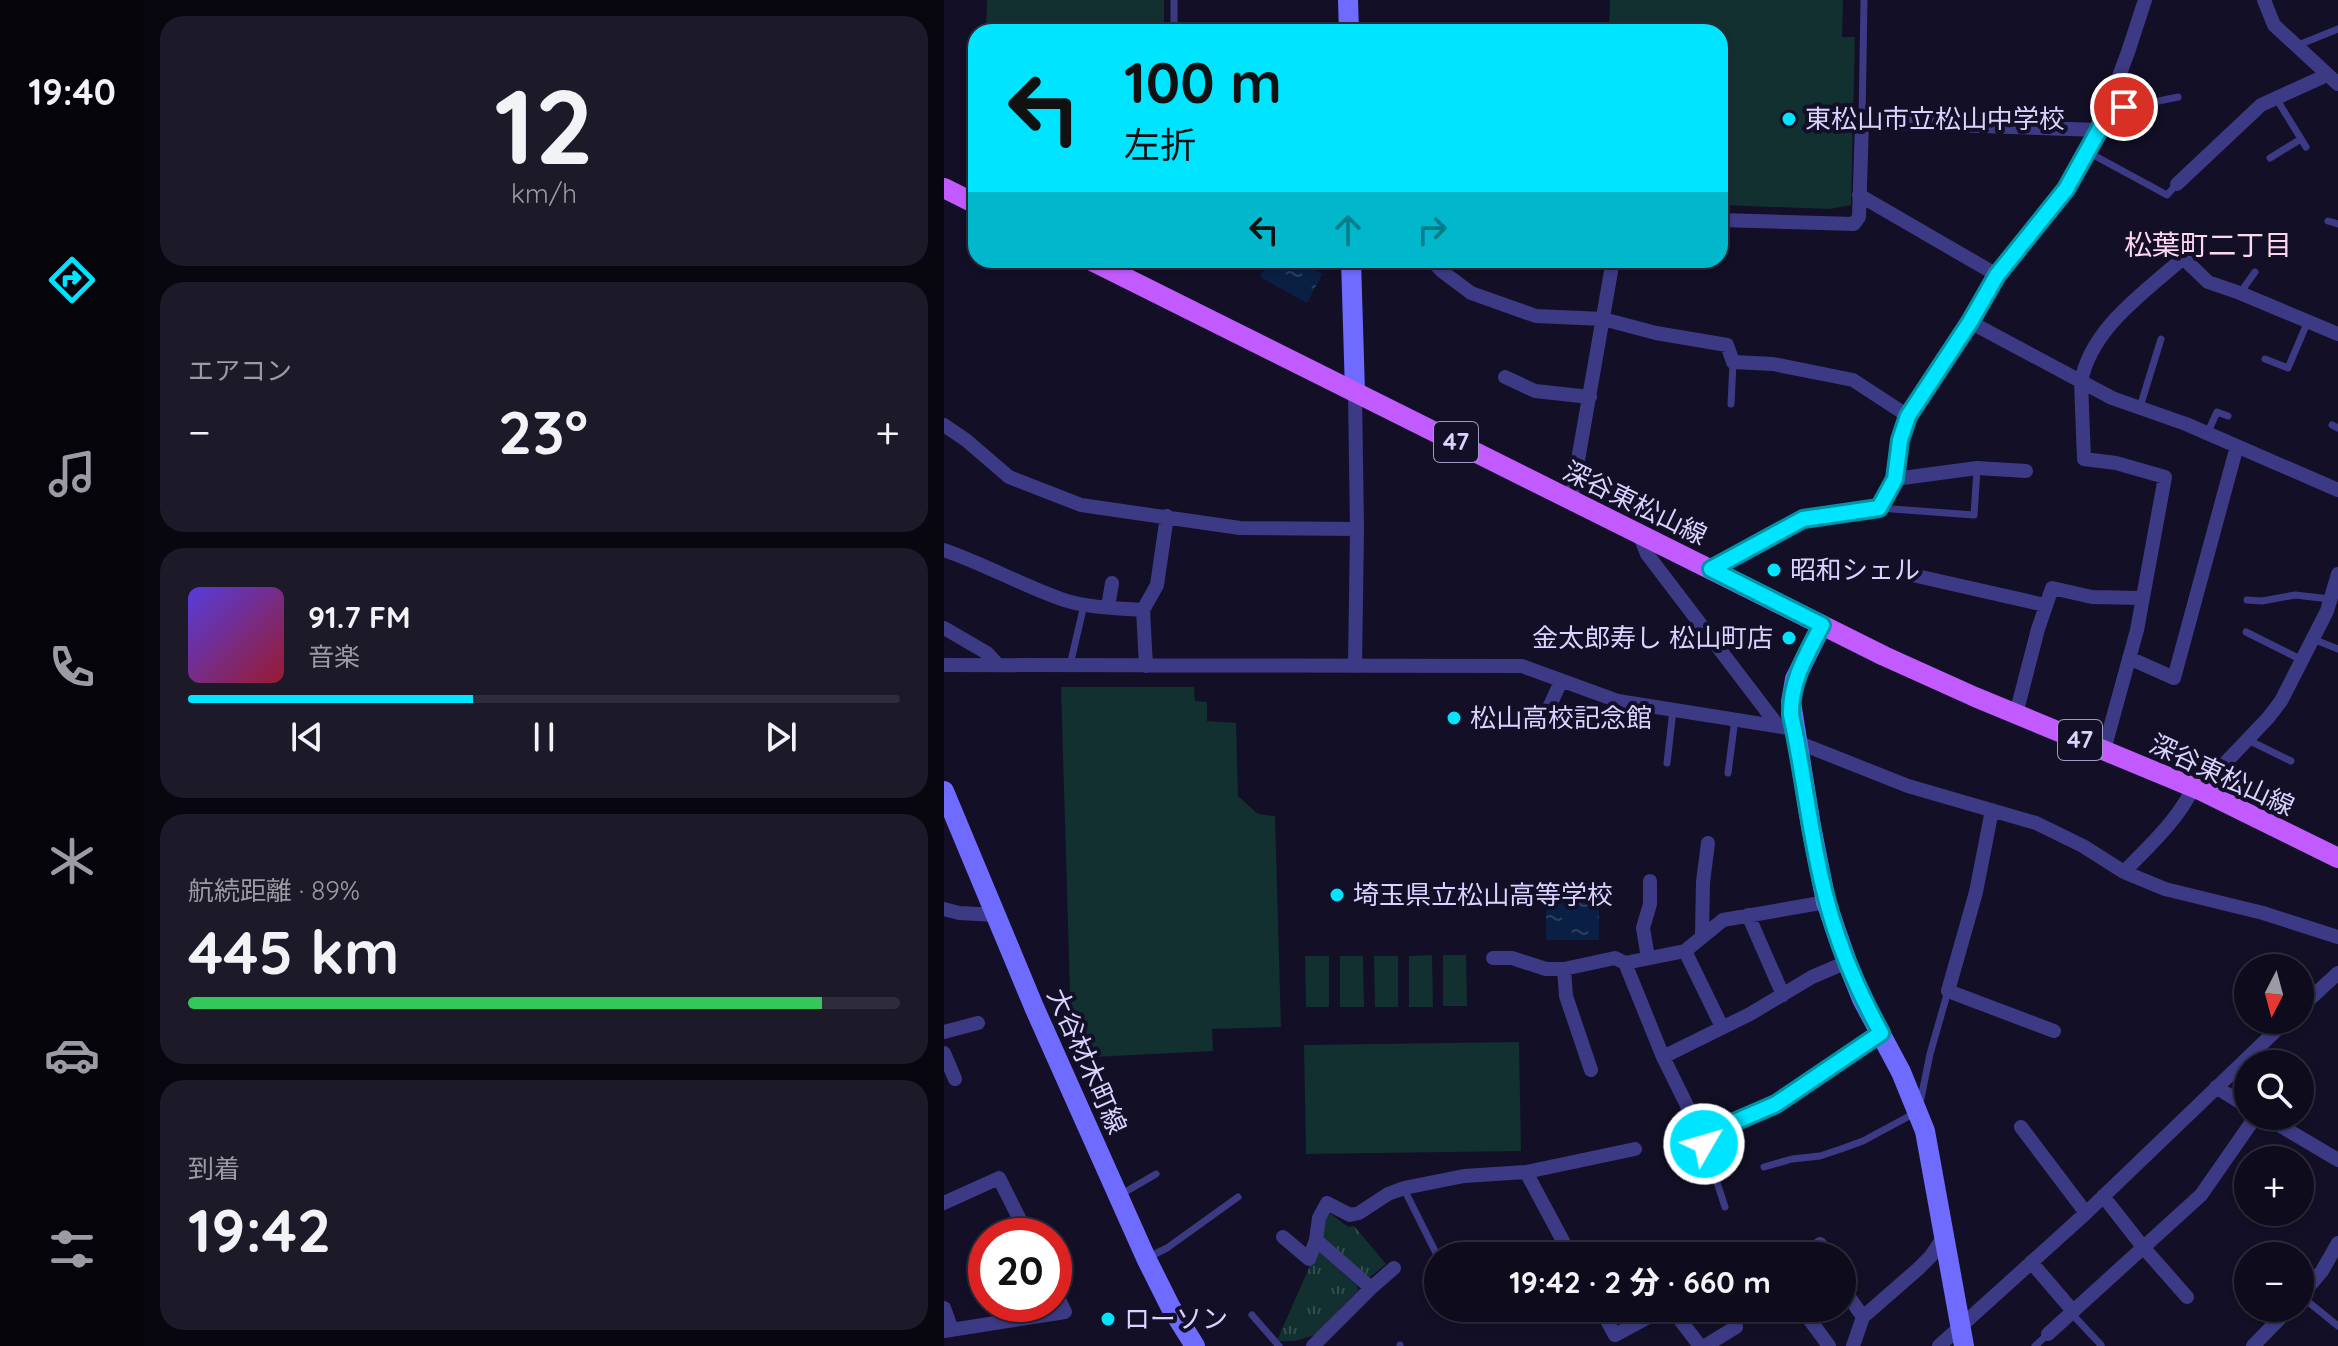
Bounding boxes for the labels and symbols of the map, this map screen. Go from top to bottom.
pin [2090,73,2158,141]
place label: 東松山市立松山中学校 [1805,102,2065,135]
marker: 東松山市立松山中学校 [1780,110,1798,128]
district label: 松葉町二丁目 [2124,227,2292,262]
road number: 47 [1434,422,1478,462]
street label: 深谷東松山線 [1558,454,1713,552]
place label: 昭和シェル [1790,553,1920,586]
marker: 昭和シェル [1765,561,1783,579]
place label: 金太郎寿し 松山町店 [1532,621,1773,654]
marker: 金太郎寿し 松山町店 [1780,629,1798,647]
place label: 松山高校記念館 [1470,701,1652,734]
marker: 松山高校記念館 [1445,709,1463,727]
road number: 47 [2058,720,2102,760]
street label: 深谷東松山線 [2145,727,2300,822]
place label: 埼玉県立松山高等学校 [1353,878,1613,911]
marker: 埼玉県立松山高等学校 [1328,886,1346,904]
north arrow [2234,954,2314,1034]
street label: 大谷材木町線 [1041,983,1134,1139]
position arrow [1662,1102,1746,1186]
speed limit sign: 20 [968,1218,1072,1322]
place label: ローソン [1124,1302,1228,1335]
marker: ローソン [1099,1310,1117,1328]

